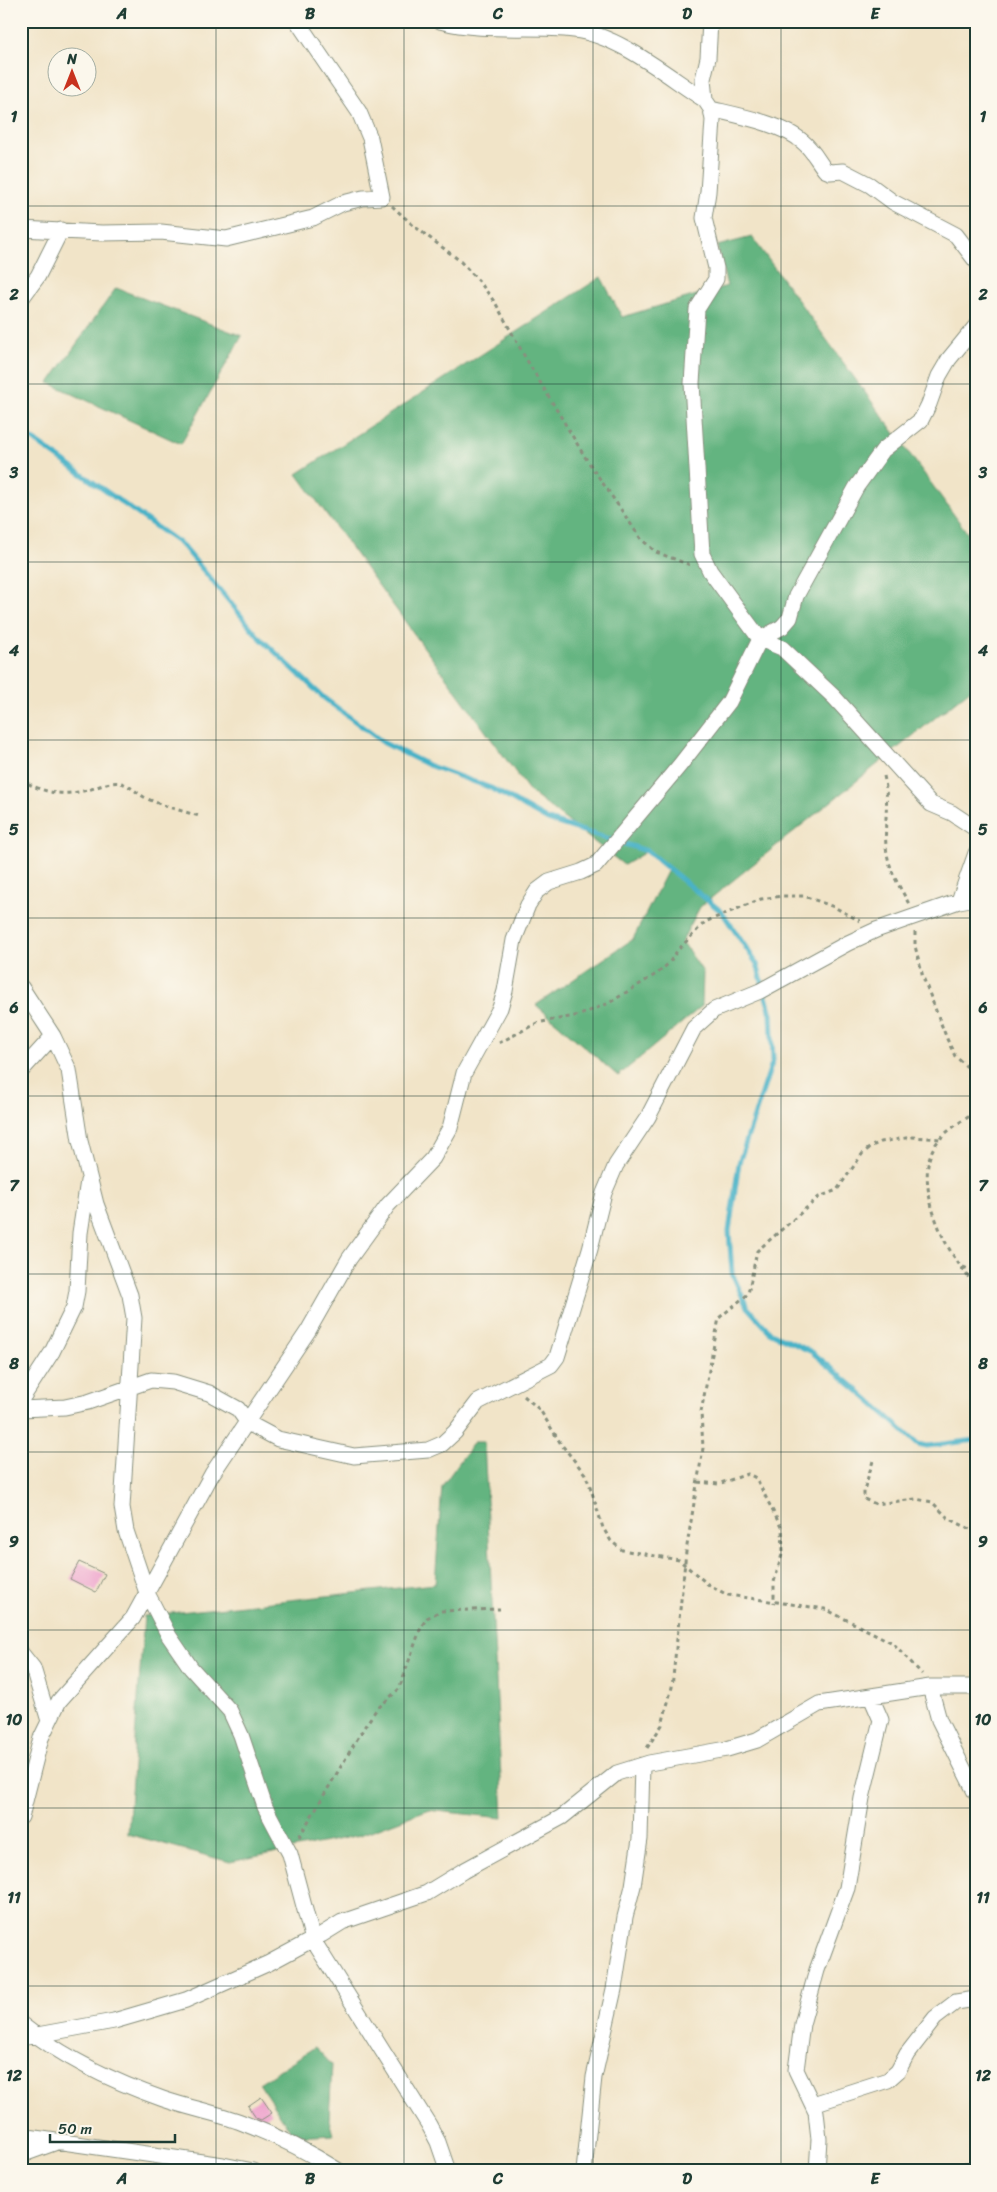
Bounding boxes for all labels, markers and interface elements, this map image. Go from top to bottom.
text: A [116,0,127,28]
text: B [305,0,316,28]
text: C [492,0,504,28]
text: D [682,0,692,28]
text: E [871,0,881,28]
text: N [66,47,77,72]
north arrow [48,48,98,98]
text: 1 [11,102,18,131]
text: 1 [980,102,987,131]
text: 2 [8,280,19,309]
text: 2 [977,280,988,309]
text: 3 [9,458,19,487]
text: 3 [978,458,988,487]
text: 4 [8,636,19,665]
text: 4 [977,636,988,665]
text: 5 [9,815,19,844]
text: 5 [978,815,988,844]
text: 6 [8,993,19,1022]
text: 6 [977,993,988,1022]
text: 7 [9,1171,20,1200]
text: 7 [978,1171,989,1200]
text: 8 [8,1349,19,1378]
text: 8 [977,1349,988,1378]
text: 9 [9,1527,19,1556]
text: 9 [978,1527,988,1556]
text: 10 [6,1705,22,1734]
text: 10 [975,1705,991,1734]
text: 11 [7,1883,21,1912]
text: 11 [976,1883,990,1912]
text: 12 [6,2061,23,2090]
text: 12 [975,2061,992,2090]
scale bar [50,2112,175,2144]
text: 50 m [58,2116,93,2142]
text: A [116,2164,127,2192]
text: B [305,2164,316,2192]
text: C [492,2164,504,2192]
text: D [682,2164,692,2192]
text: E [871,2164,881,2192]

